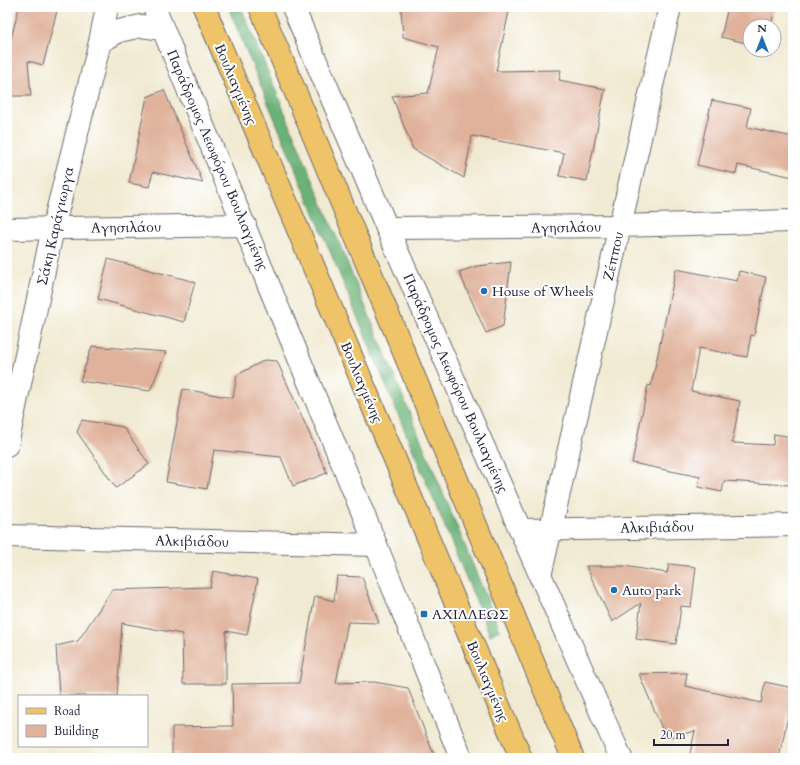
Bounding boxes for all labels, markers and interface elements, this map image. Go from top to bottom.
north arrow [742,18,782,58]
text: N [757,21,767,36]
street label: Βουλιαγμένης [210,41,261,128]
street label: Παράδρομος Λεωφόρου Βουλιαγμένης [162,47,273,274]
street label: Σάκη Καράγιωργα [33,164,78,287]
street label: Αγησιλάου [91,217,161,238]
street label: Αγησιλάου [531,217,601,238]
street label: Ζέππου [599,230,628,283]
street label: Παράδρομος Λεωφόρου Βουλιαγμένης [398,270,513,496]
place label: House of Wheels [492,282,594,301]
marker: House of Wheels [479,286,489,296]
street label: Βουλιαγμένης [336,339,387,426]
street label: Αλκιβιάδου [620,517,694,538]
street label: Αλκιβιάδου [155,531,229,552]
place label: Auto park [622,581,682,600]
marker: Auto park [609,585,619,595]
place label: ΑΧΙΛΛΕΩΣ [432,605,509,624]
marker: ΑΧΙΛΛΕΩΣ [419,609,429,619]
street label: Βουλιαγμένης [462,638,513,725]
legend [18,695,148,747]
text: Road [54,703,81,719]
scale bar [654,721,728,747]
text: Building [54,723,99,739]
text: 20 m [660,727,687,743]

